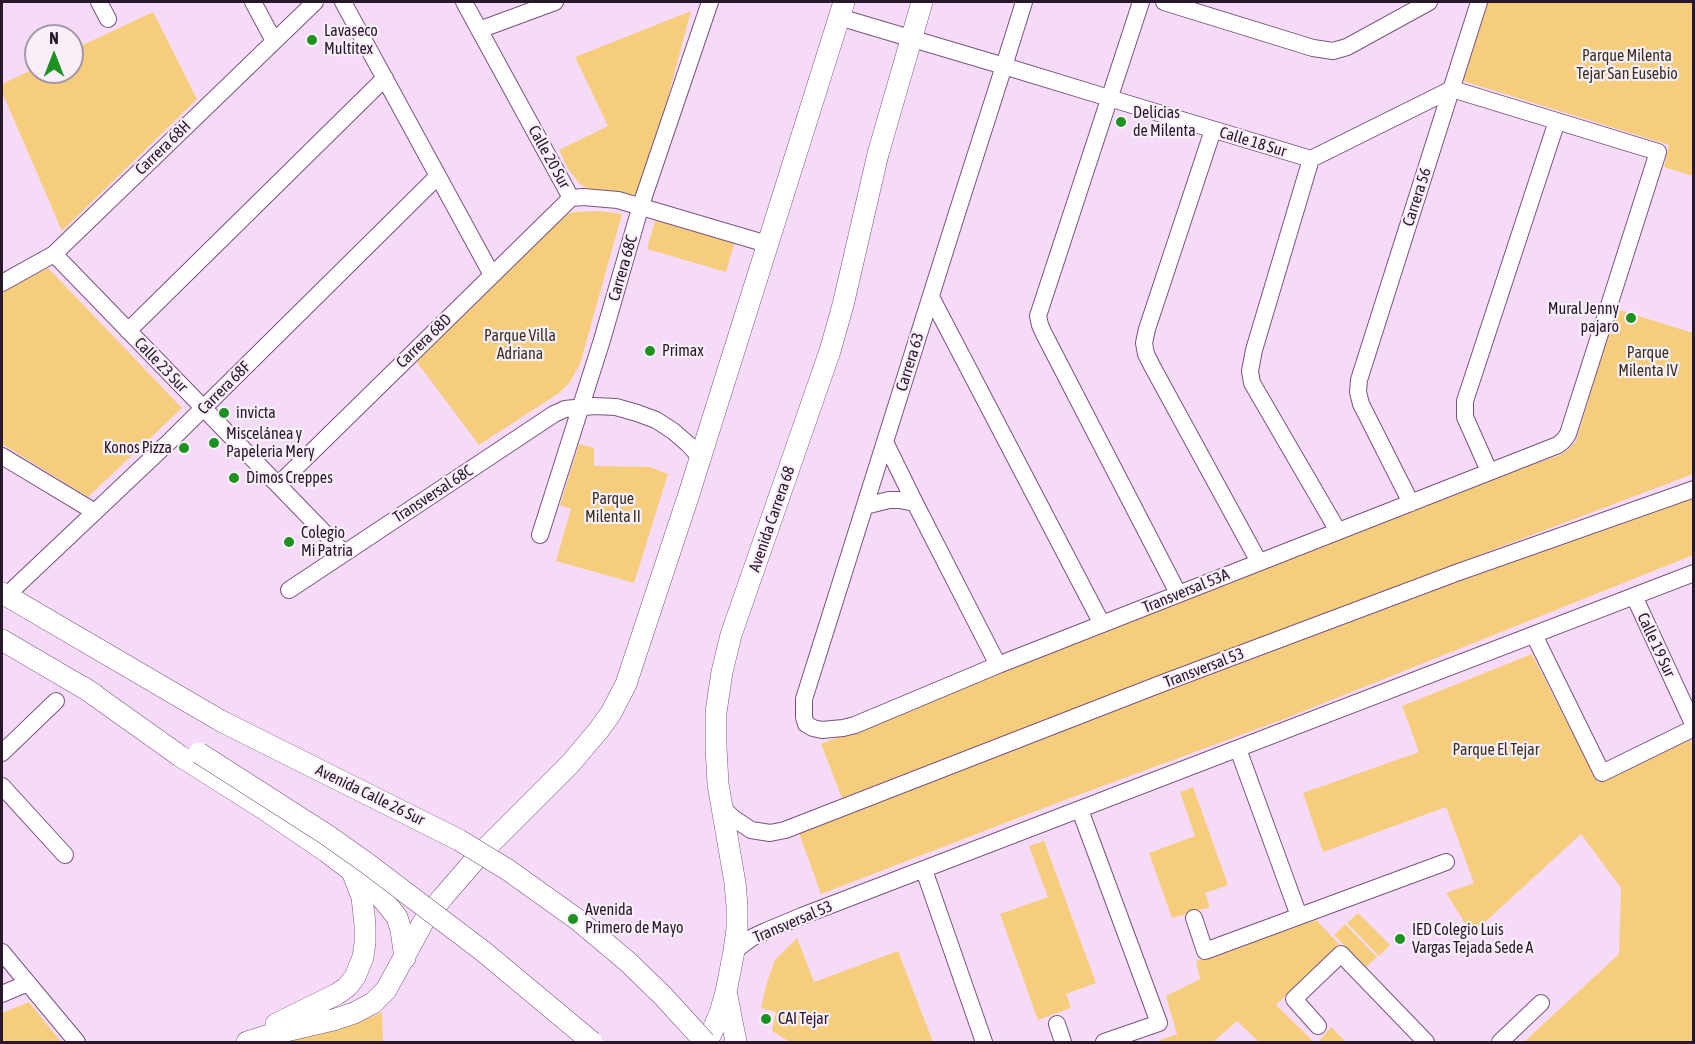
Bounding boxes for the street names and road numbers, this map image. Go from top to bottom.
street label: Carrera 68H [131,117,195,179]
street label: Calle 20 Sur [524,122,574,192]
street label: Calle 18 Sur [1217,123,1289,161]
street label: Carrera 56 [1399,165,1435,229]
street label: Carrera 68C [604,233,642,303]
street label: Carrera 68D [392,310,456,372]
street label: Carrera 63 [892,330,928,394]
street label: Calle 23 Sur [130,334,192,396]
street label: Carrera 68F [194,358,254,418]
street label: Transversal 68C [389,461,477,527]
street label: Avenida Carrera 68 [745,464,799,574]
street label: Transversal 53A [1140,565,1232,617]
street label: Calle 19 Sur [1633,610,1679,680]
street label: Transversal 53 [1161,644,1247,692]
street label: Avenida Calle 26 Sur [312,760,428,830]
street label: Transversal 53 [750,897,836,947]

